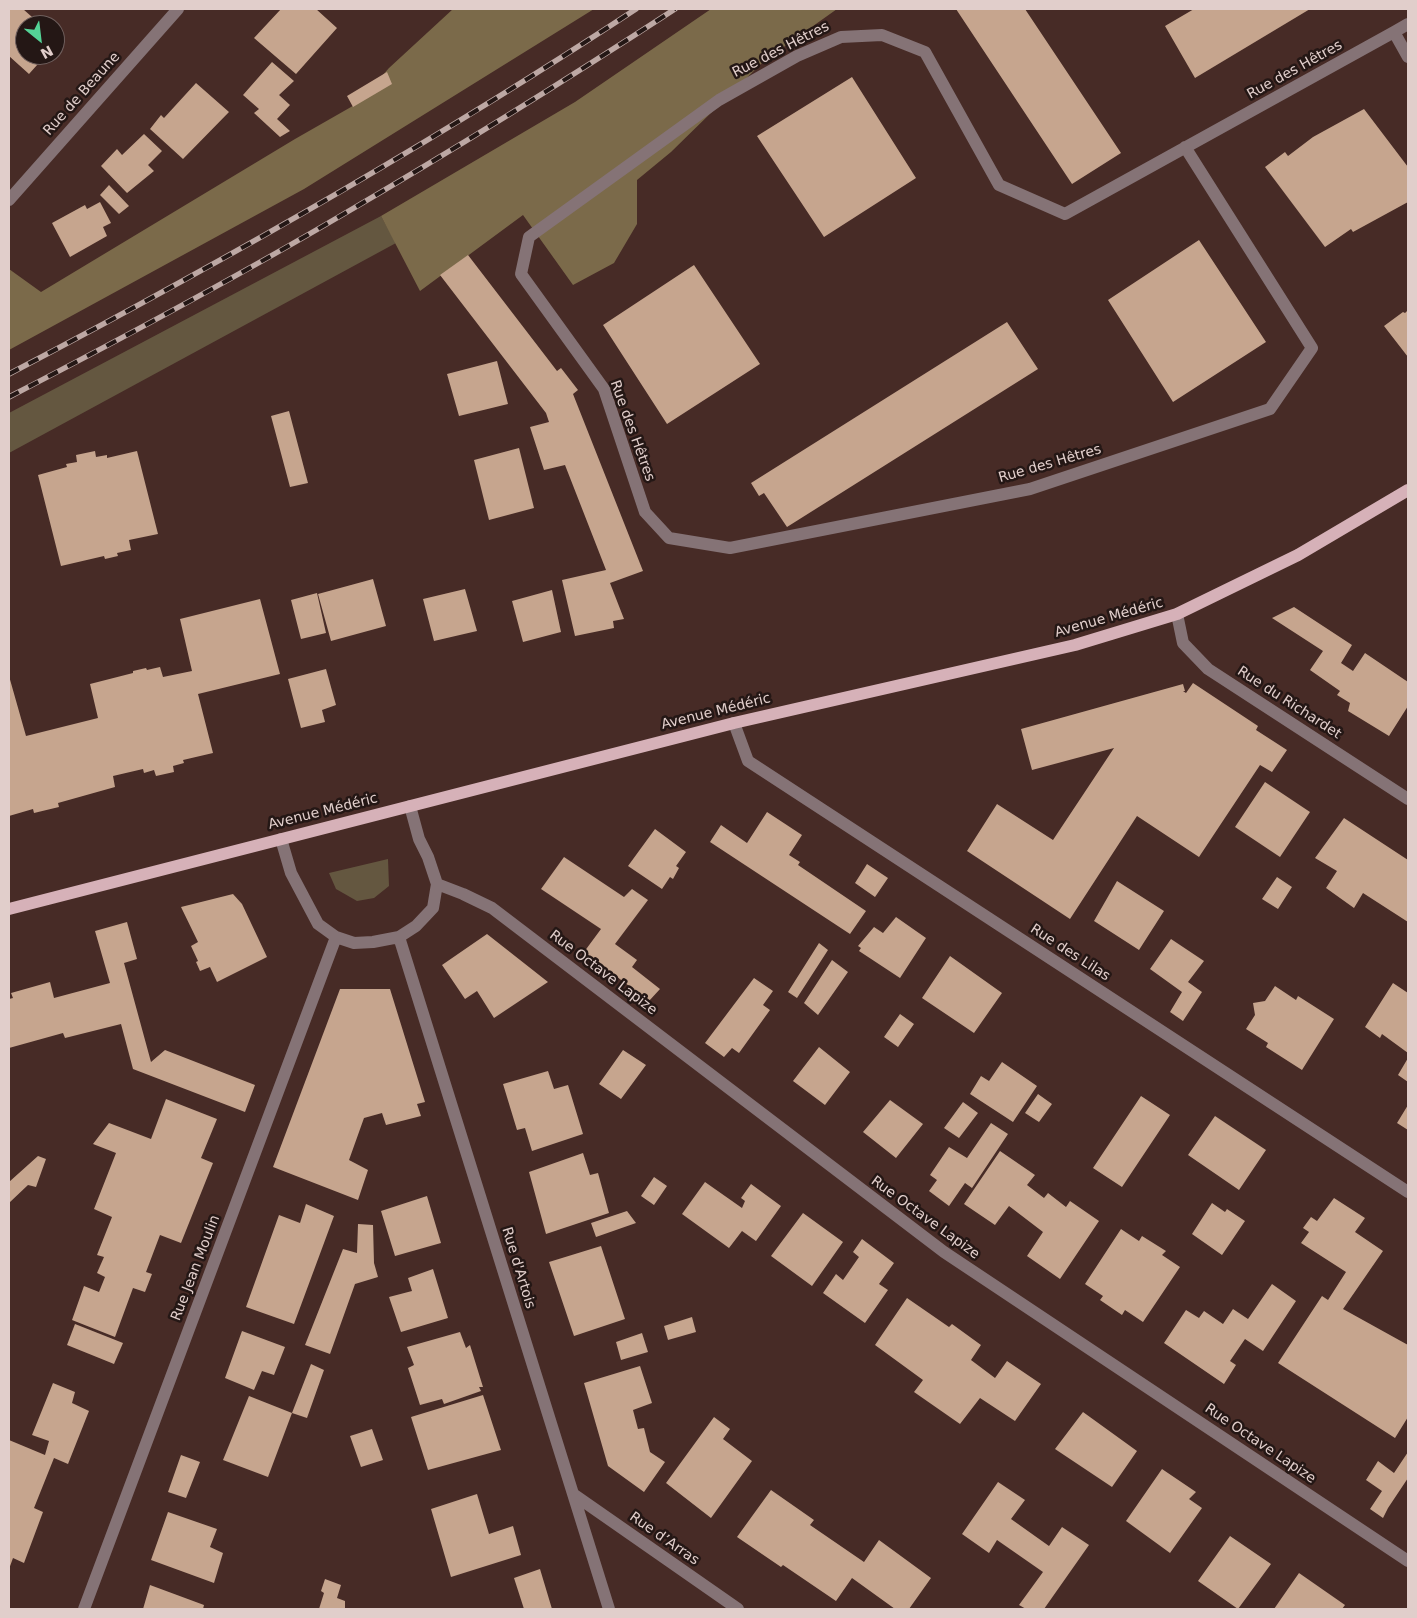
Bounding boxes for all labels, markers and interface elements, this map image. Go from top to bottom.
north arrow [15,15,65,65]
street label: Rue des Hêtres [730,18,832,82]
street label: Rue des Hêtres [1244,37,1346,103]
text: N [38,42,56,62]
street label: Rue de Beaune [40,49,124,139]
street label: Rue des Hêtres [606,378,658,484]
street label: Rue des Hêtres [997,441,1103,487]
street label: Avenue Médéric [1053,594,1165,642]
street label: Rue du Richardet [1234,663,1344,743]
street label: Avenue Médéric [660,690,772,734]
street label: Avenue Médéric [267,790,379,834]
street label: Rue des Lilas [1027,921,1113,985]
street label: Rue Octave Lapize [546,927,660,1019]
street label: Rue Octave Lapize [867,1173,983,1263]
street label: Rue Jean Moulin [168,1213,224,1323]
street label: Rue d'Artois [498,1225,538,1311]
street label: Rue Octave Lapize [1201,1401,1319,1487]
street label: Rue d’Arras [626,1509,702,1569]

